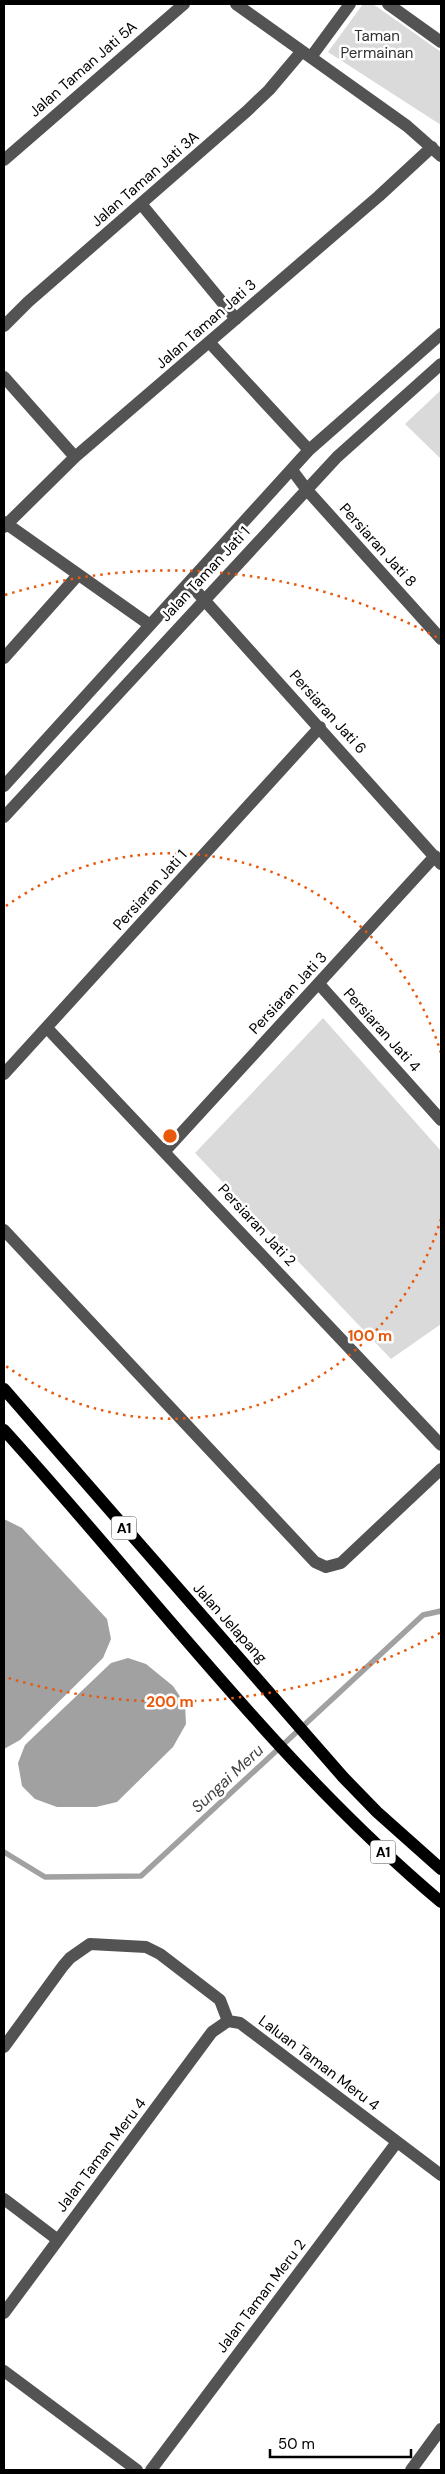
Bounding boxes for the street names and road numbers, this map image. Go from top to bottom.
street label: Jalan Taman Jati 5A [25,17,141,121]
street label: Jalan Taman Jati 3A [87,127,203,231]
street label: Jalan Taman Jati 3 [151,275,261,373]
street label: Persiaran Jati 8 [335,499,421,591]
street label: Jalan Taman Jati 1 [156,522,254,626]
street label: Persiaran Jati 6 [285,666,371,758]
street label: Persiaran Jati 1 [109,846,191,934]
street label: Persiaran Jati 3 [245,948,331,1038]
street label: Persiaran Jati 4 [339,984,425,1076]
street label: Persiaran Jati 2 [214,1180,300,1270]
road number: A1 [112,1516,136,1540]
street label: Jalan Jelapang [188,1578,272,1668]
road number: A1 [370,1840,396,1864]
street label: Laluan Taman Meru 4 [254,2011,384,2115]
street label: Jalan Taman Meru 4 [52,2094,150,2216]
street label: Jalan Taman Meru 2 [212,2235,310,2357]

